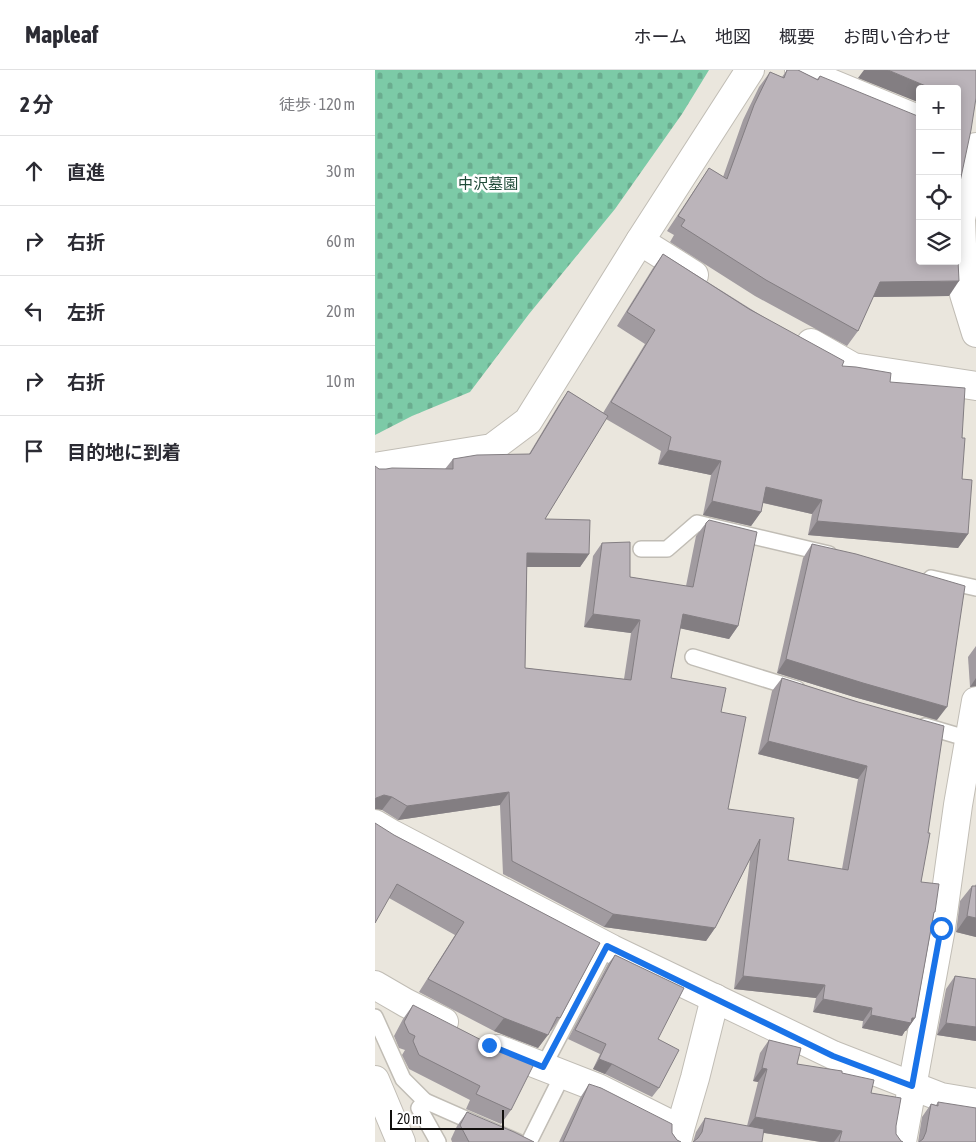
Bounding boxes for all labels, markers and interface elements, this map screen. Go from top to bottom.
text: Mapleaf [25,21,98,48]
text: ホーム [634,26,687,47]
text: 地図 [715,26,751,47]
text: 概要 [779,26,815,47]
text: お問い合わせ [843,26,951,47]
map controls [916,85,961,265]
button: + [916,85,961,130]
text: 2 分 [20,92,54,116]
text: 徒歩 · 120 m [279,95,355,113]
button: − [916,130,961,175]
icon: ahead [20,157,48,185]
text: 直進 [67,161,105,183]
text: 30 m [326,162,355,180]
park label: 中沢墓園 [458,175,518,192]
button: locate [916,175,961,220]
button: layers [916,220,961,265]
icon: right [20,227,48,255]
text: 右折 [67,231,105,253]
text: 60 m [326,232,355,250]
icon: left [20,297,48,325]
text: 左折 [67,301,105,323]
text: 20 m [326,302,355,320]
icon: right [20,367,48,395]
text: 右折 [67,371,105,393]
text: 10 m [326,372,355,390]
icon: arrive [20,437,48,465]
text: 目的地に到着 [67,441,181,463]
route start [930,917,953,940]
route end [478,1034,501,1057]
scale bar [390,1107,504,1130]
text: 20 m [397,1111,422,1127]

